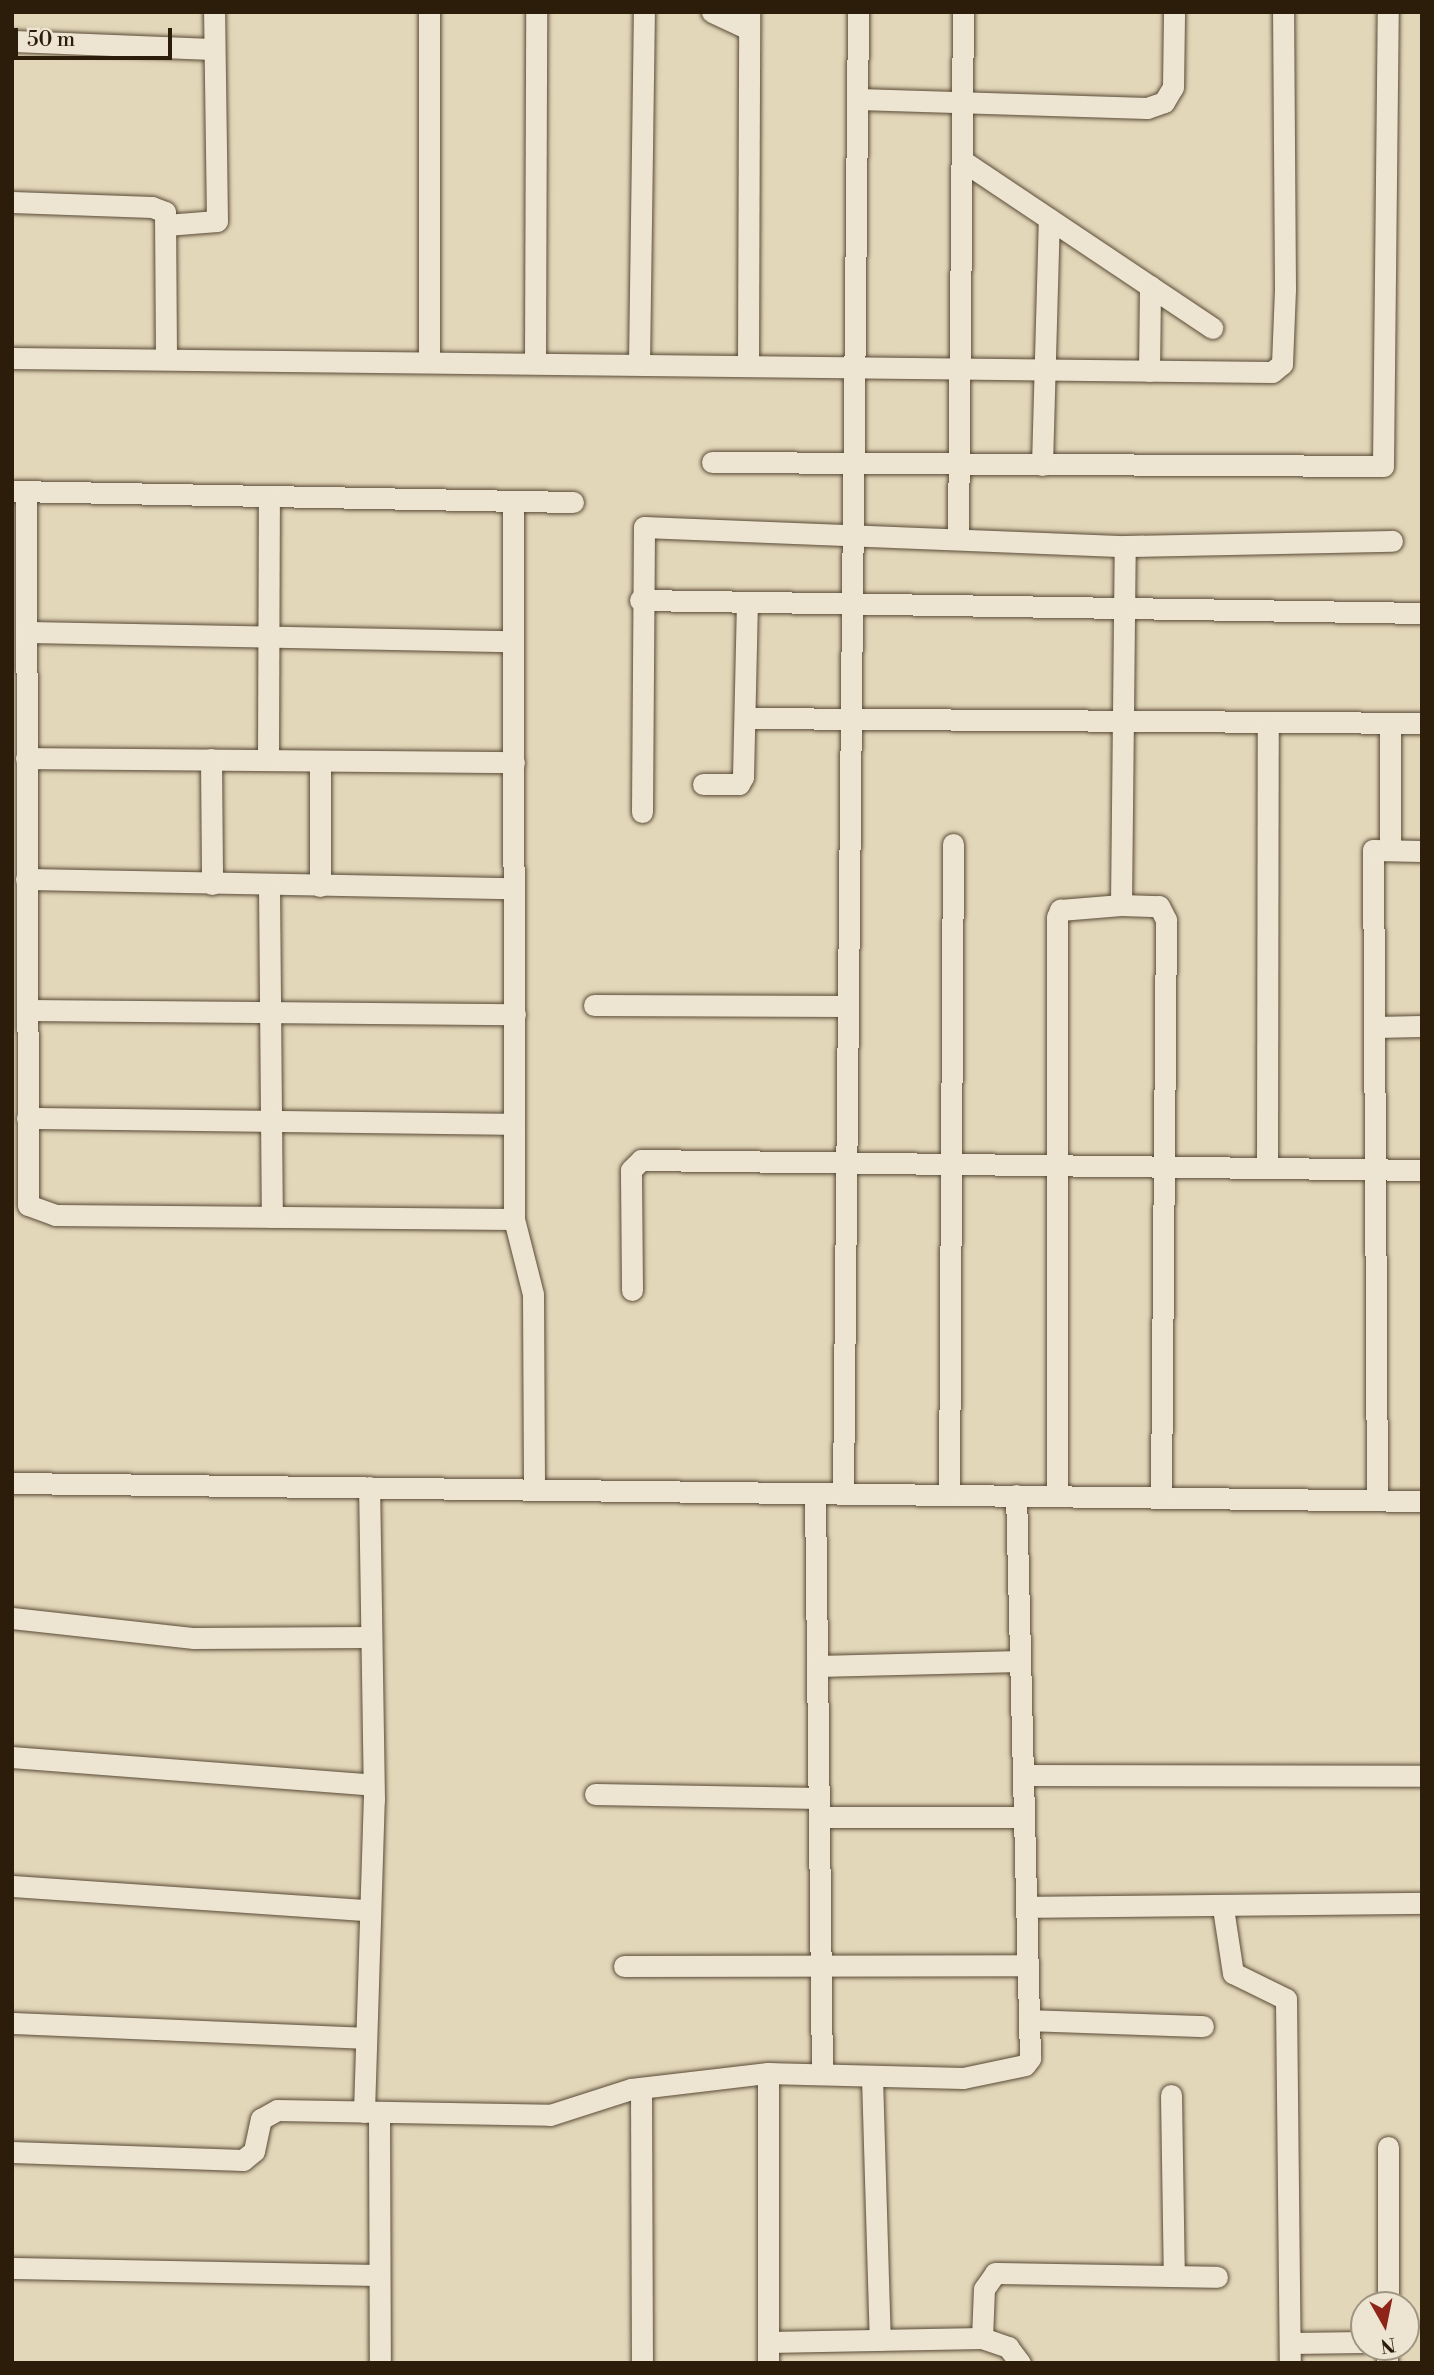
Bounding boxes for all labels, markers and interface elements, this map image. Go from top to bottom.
scale bar [18,14,175,58]
text: 50 m [27,27,75,53]
north arrow [1350,2291,1420,2361]
text: N [1379,2332,1397,2358]

